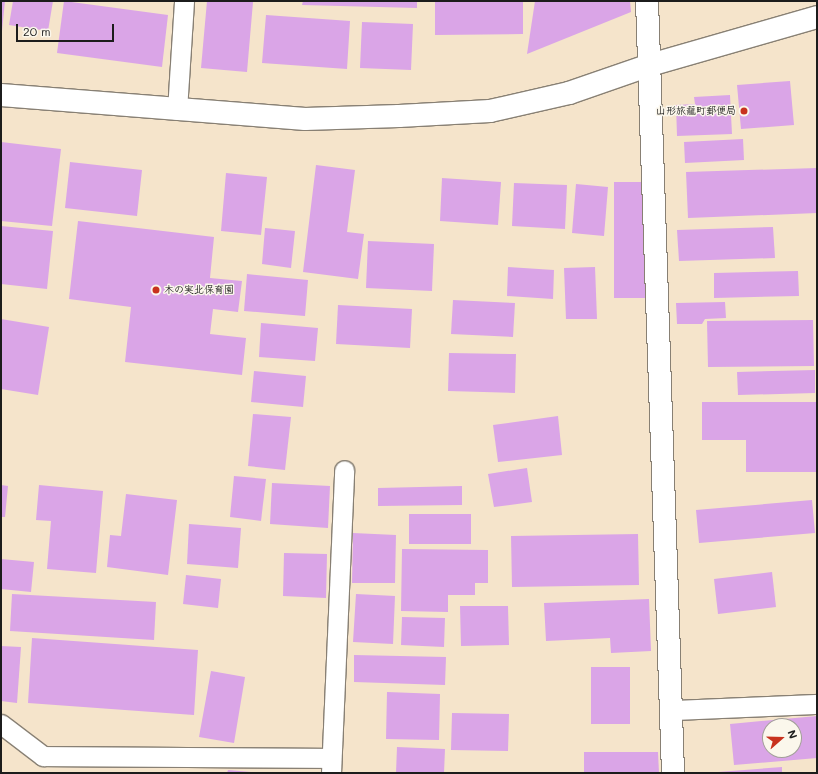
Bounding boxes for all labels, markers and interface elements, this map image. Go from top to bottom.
scale bar [18,16,116,42]
text: 20 m [23,23,51,39]
place label: 山形旅籠町郵便局 [656,105,736,117]
marker: 山形旅籠町郵便局 [739,106,749,116]
place label: 木の実北保育園 [164,284,234,296]
marker: 木の実北保育園 [151,285,161,295]
north arrow [762,718,802,758]
text: N [784,728,801,741]

